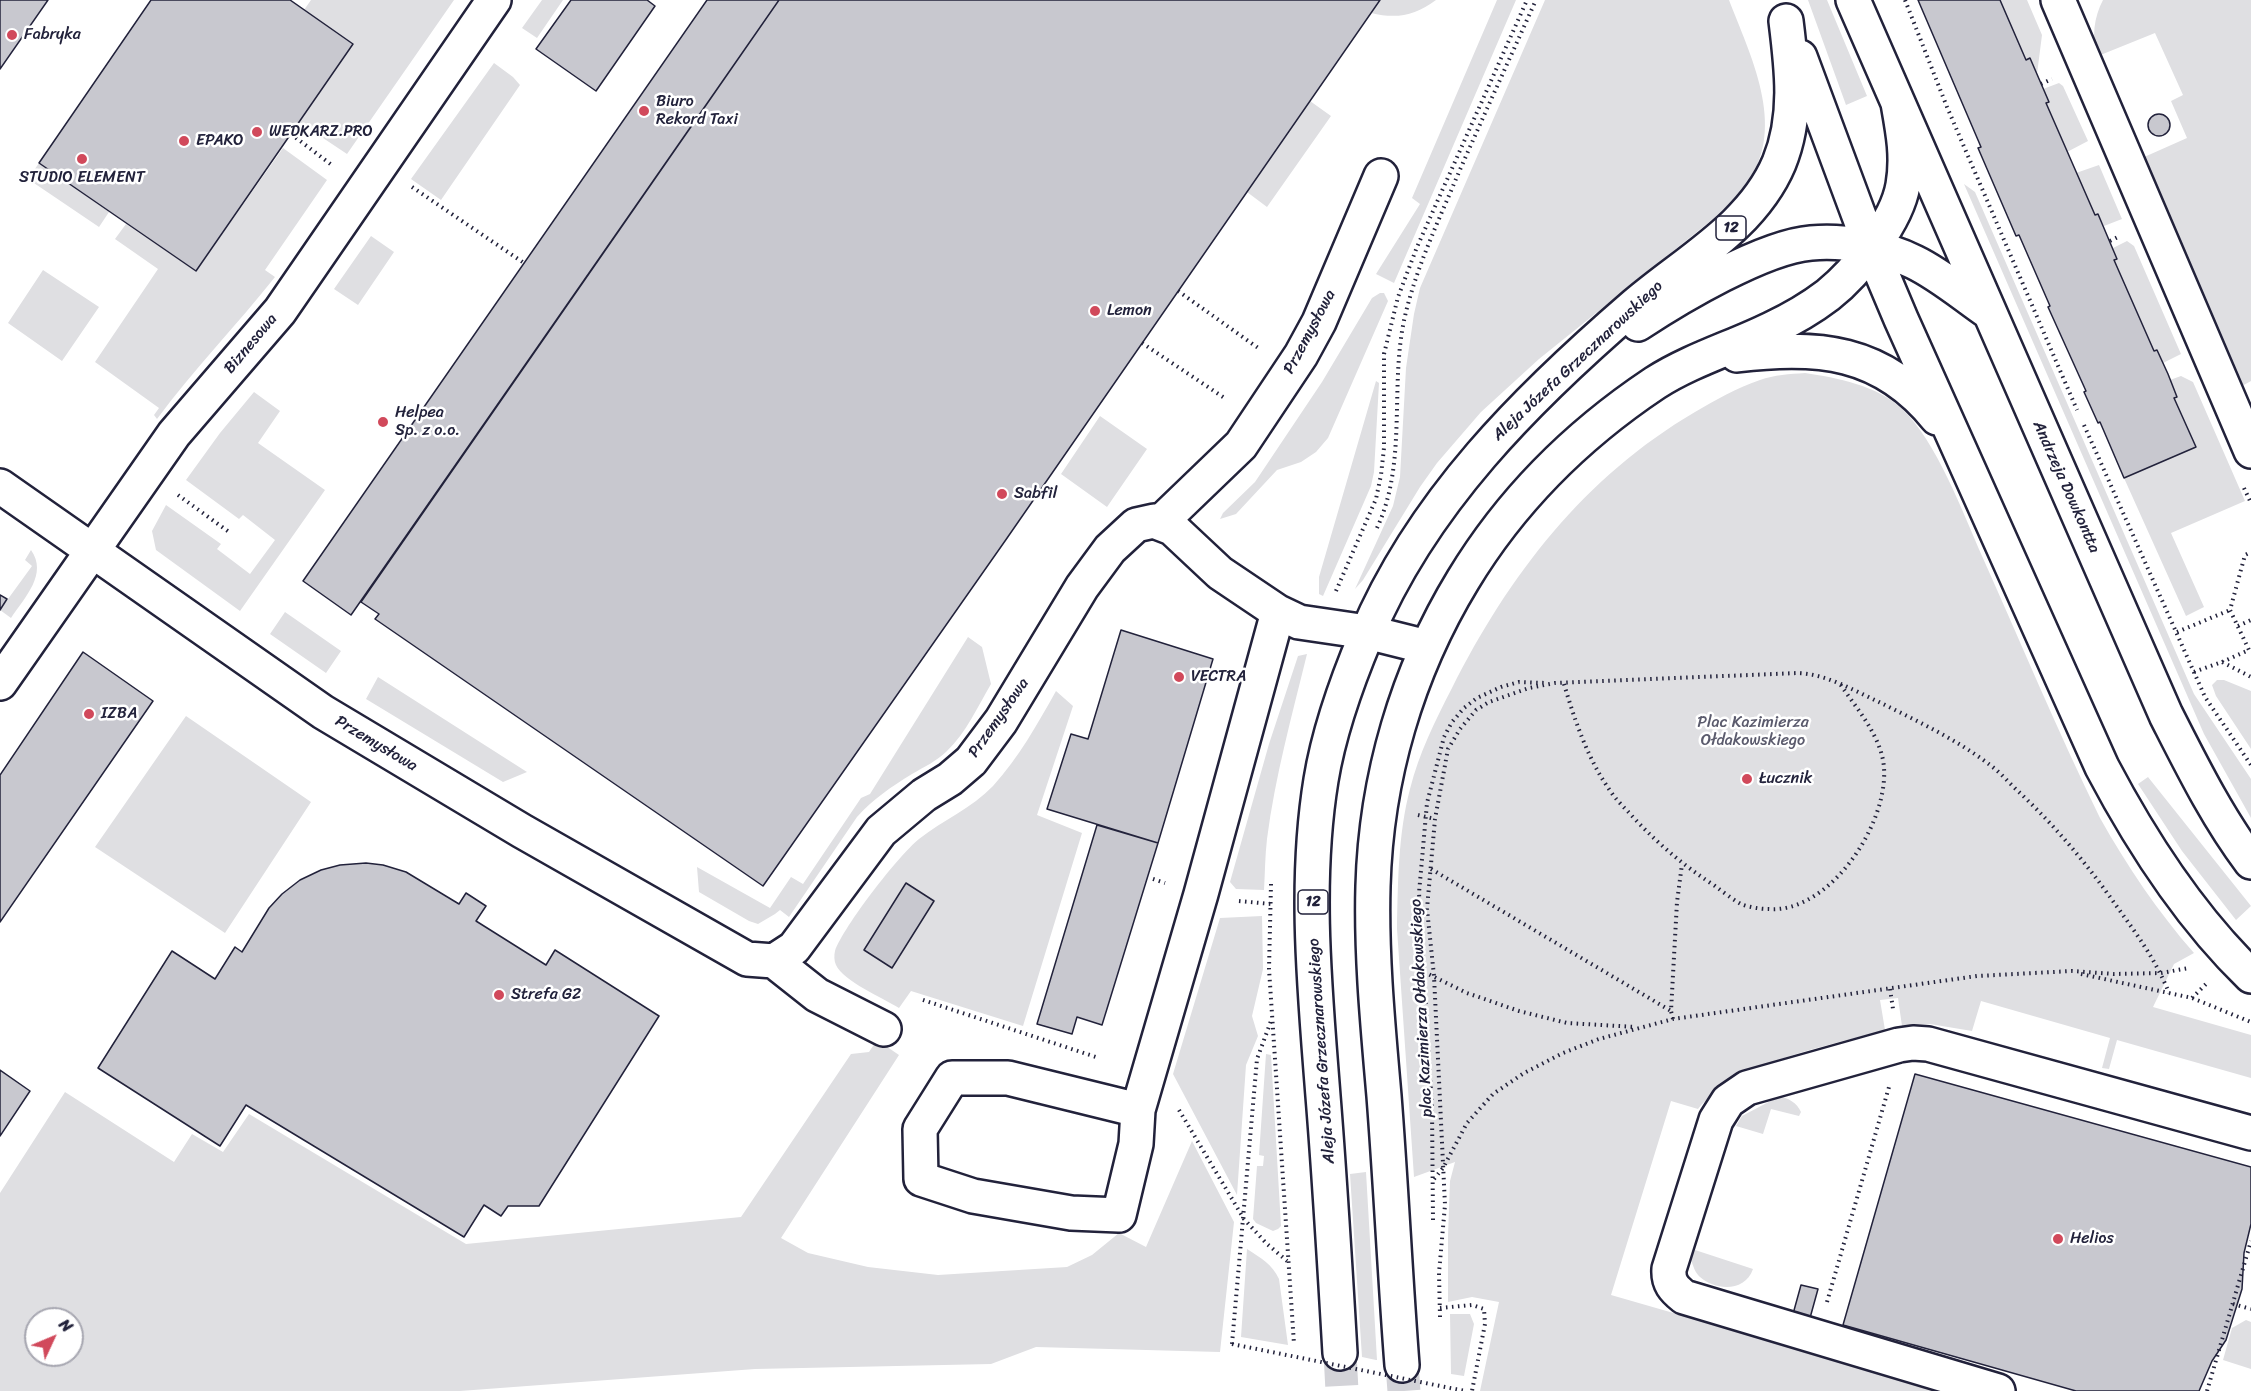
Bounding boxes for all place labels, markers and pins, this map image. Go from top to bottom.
place label: Fabryka [24,25,81,45]
marker: Fabryka [5,28,19,42]
place label: Biuro Rekord Taxi [656,92,738,130]
marker: Biuro Rekord Taxi [637,104,651,118]
place label: WEDKARZ.PRO [269,122,373,142]
marker: WEDKARZ.PRO [250,125,264,139]
place label: EPAKO [196,131,244,151]
marker: EPAKO [177,134,191,148]
marker: STUDIO ELEMENT [75,152,89,166]
place label: STUDIO ELEMENT [19,168,145,188]
place label: Lemon [1107,301,1152,321]
marker: Lemon [1088,304,1102,318]
place label: Helpea Sp. z o.o. [395,403,460,441]
marker: Helpea Sp. z o.o. [376,415,390,429]
place label: Sabfil [1014,484,1057,504]
marker: Sabfil [995,487,1009,501]
place label: VECTRA [1191,667,1246,687]
marker: VECTRA [1172,670,1186,684]
place label: IZBA [101,704,137,724]
marker: IZBA [82,707,96,721]
place label: Łucznik [1759,769,1812,789]
marker: Łucznik [1740,772,1754,786]
place label: Strefa G2 [511,985,581,1005]
marker: Strefa G2 [492,988,506,1002]
place label: Helios [2070,1229,2114,1249]
marker: Helios [2051,1232,2065,1246]

